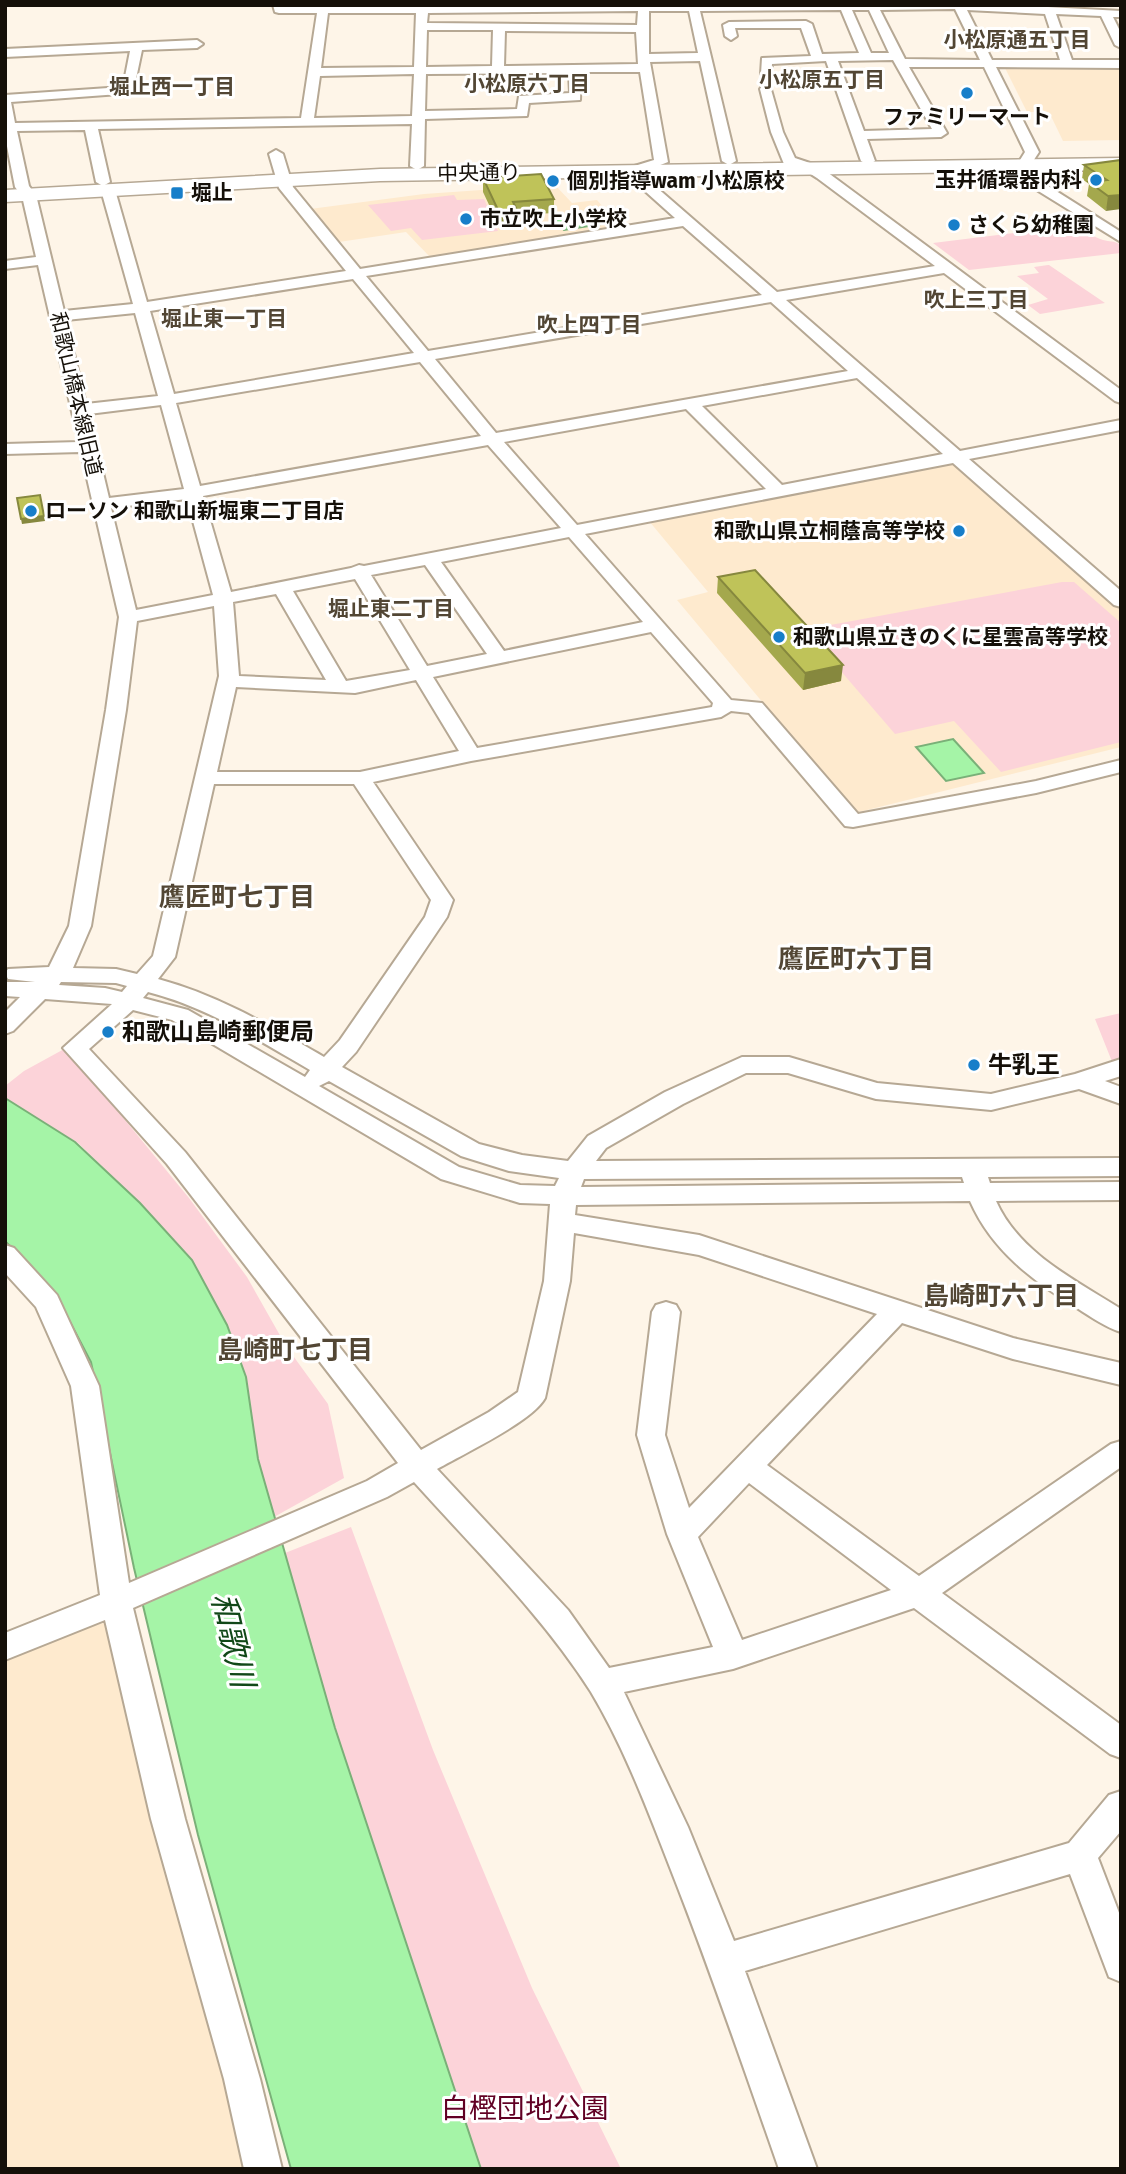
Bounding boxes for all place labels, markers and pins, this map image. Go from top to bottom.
marker: ファミリーマート [959,85,975,101]
place label: ファミリーマート [883,104,1051,130]
place label: 玉井循環器内科 [935,167,1082,193]
place label: 個別指導wam 小松原校 [567,168,785,194]
marker: 玉井循環器内科 [1088,172,1104,188]
marker: 個別指導wam 小松原校 [545,173,561,189]
place label: 堀止 [191,180,233,206]
marker: 堀止 [169,185,185,201]
place label: 市立吹上小学校 [480,206,627,232]
marker: 市立吹上小学校 [458,211,474,227]
place label: さくら幼稚園 [968,212,1094,238]
marker: さくら幼稚園 [946,217,962,233]
place label: ローソン 和歌山新堀東二丁目店 [45,498,344,524]
marker: ローソン 和歌山新堀東二丁目店 [23,503,39,519]
place label: 和歌山県立桐蔭高等学校 [714,518,945,544]
marker: 和歌山県立桐蔭高等学校 [951,523,967,539]
place label: 和歌山県立きのくに星雲高等学校 [793,624,1108,650]
marker: 和歌山県立きのくに星雲高等学校 [771,629,787,645]
place label: 和歌山島崎郵便局 [122,1018,314,1046]
marker: 和歌山島崎郵便局 [100,1024,116,1040]
place label: 牛乳王 [988,1051,1060,1079]
marker: 牛乳王 [966,1057,982,1073]

